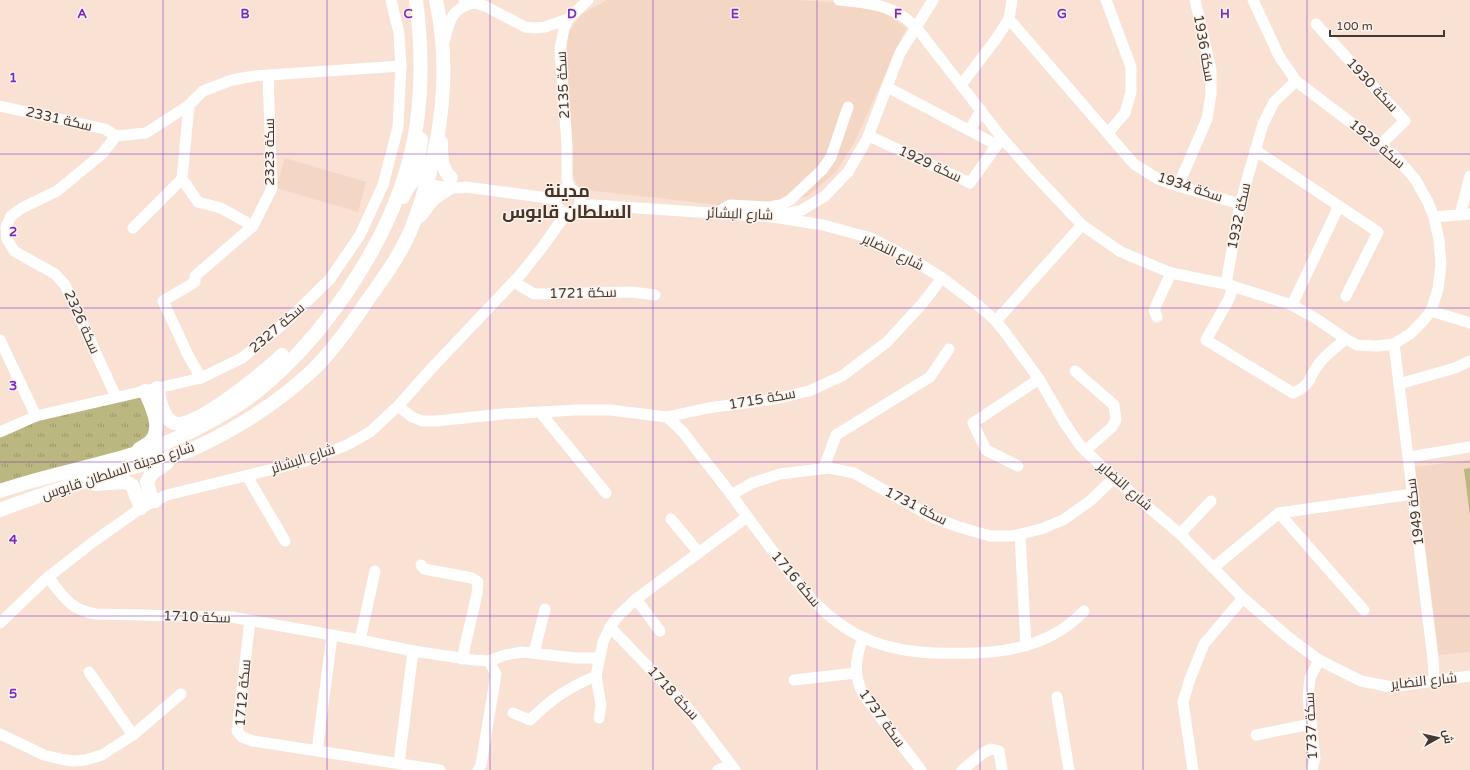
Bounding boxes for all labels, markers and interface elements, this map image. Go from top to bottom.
text: A [77,6,87,22]
text: B [240,6,250,22]
text: C [403,6,413,22]
text: D [567,6,577,22]
text: E [731,6,739,22]
text: F [894,6,902,22]
text: G [1057,6,1067,22]
text: H [1220,6,1230,22]
scale bar [1330,12,1444,38]
street label: سكة 1936 [1190,13,1218,83]
text: 100 m [1336,19,1373,33]
street label: سكة 2135 [553,51,573,119]
street label: سكة 1930 [1343,54,1401,116]
text: 1 [9,70,17,86]
street label: سكة 2331 [24,103,94,135]
street label: سكة 1929 [1346,116,1408,172]
street label: سكة 2323 [261,118,278,186]
street label: سكة 1929 [896,142,964,186]
street label: سكة 1934 [1155,168,1225,206]
district label: مدينة السلطان قابوس [502,180,632,223]
street label: سكة 1932 [1224,181,1254,251]
street label: شارع البشائر [705,204,774,224]
text: 2 [9,224,17,240]
street label: شارع النضاير [858,229,927,274]
street label: سكة 1721 [549,284,617,302]
street label: سكة 2326 [60,288,104,356]
street label: سكة 2327 [246,299,308,357]
text: 3 [9,378,17,394]
street label: سكة 1715 [727,385,797,413]
street label: شارع مدينة السلطان قابوس [39,438,197,504]
street label: شارع البشائر [268,441,337,478]
street label: شارع النضاير [1094,457,1156,514]
street label: سكة 1949 [1402,477,1428,547]
street label: سكة 1731 [882,483,950,529]
text: 4 [9,532,18,548]
street label: سكة 1716 [768,548,824,610]
street label: سكة 1710 [163,607,231,627]
street label: سكة 1712 [232,659,254,727]
street label: سكة 1718 [644,662,702,724]
street label: شارع النضاير [1389,669,1458,693]
text: 5 [9,686,17,702]
street label: سكة 1737 [855,686,909,750]
street label: سكة 1737 [1301,692,1321,760]
north arrow [1418,718,1458,758]
text: ش [1440,729,1455,745]

